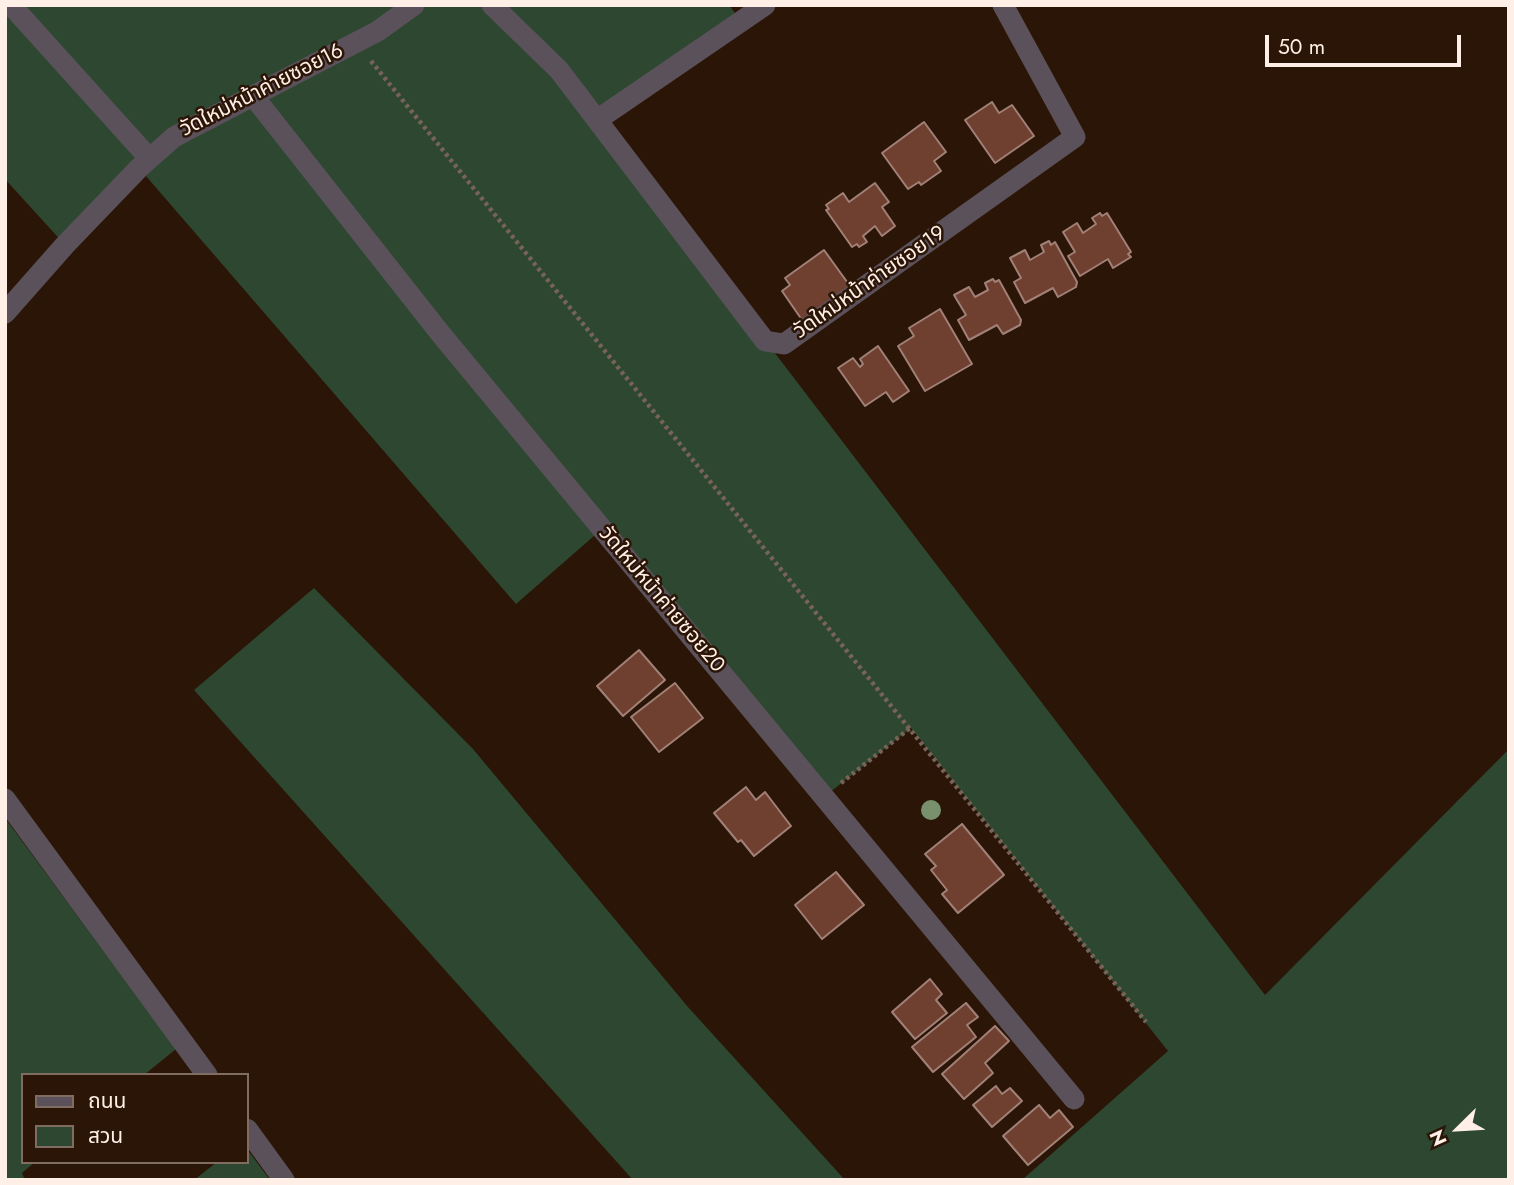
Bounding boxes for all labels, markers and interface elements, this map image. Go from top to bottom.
scale bar [1269,21,1465,65]
text: 50 m [1278,32,1325,62]
street label: วัดใหม่หน้าค่ายซอย16 [176,39,348,143]
street label: วัดใหม่หน้าค่ายซอย19 [789,221,951,345]
street label: วัดใหม่หน้าค่ายซอย20 [593,522,729,678]
legend [21,1073,248,1164]
text: ถนน [88,1086,126,1116]
north arrow [1423,1094,1493,1164]
text: สวน [88,1121,123,1151]
text: N [1423,1125,1454,1150]

